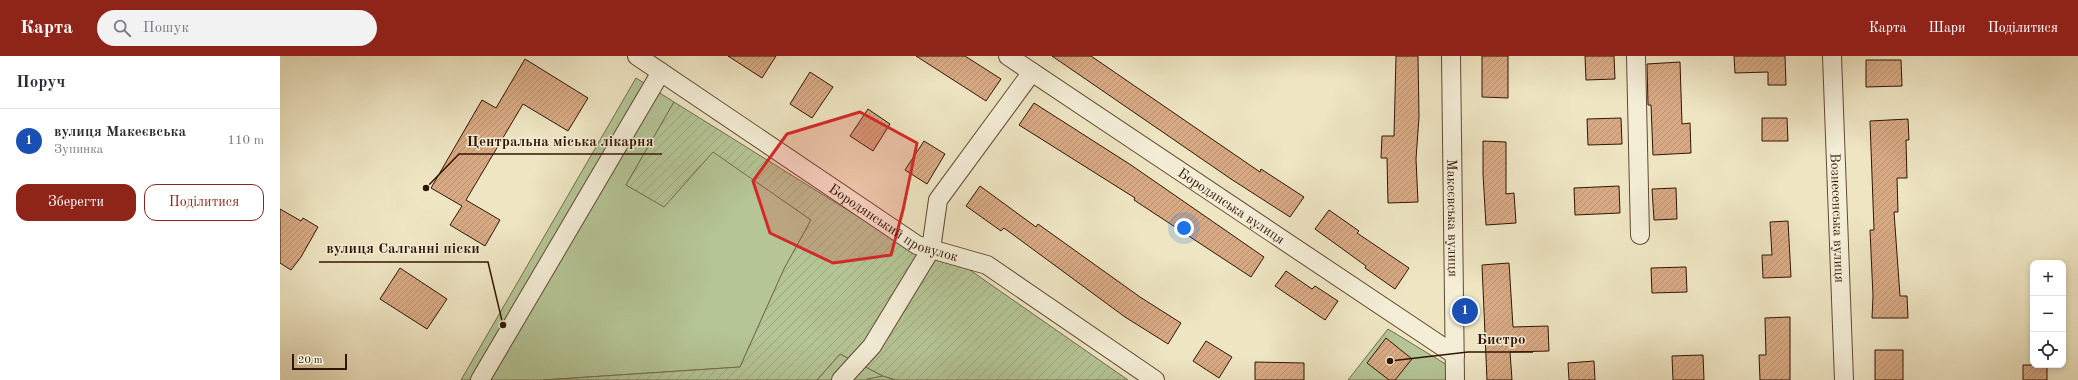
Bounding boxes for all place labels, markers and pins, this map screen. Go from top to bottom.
callout: Центральна міська лікарня [459,127,662,154]
callout: вулиця Салганні піски [319,235,488,262]
pin: 1 [1452,296,1478,326]
callout: Бистро [1468,325,1533,352]

